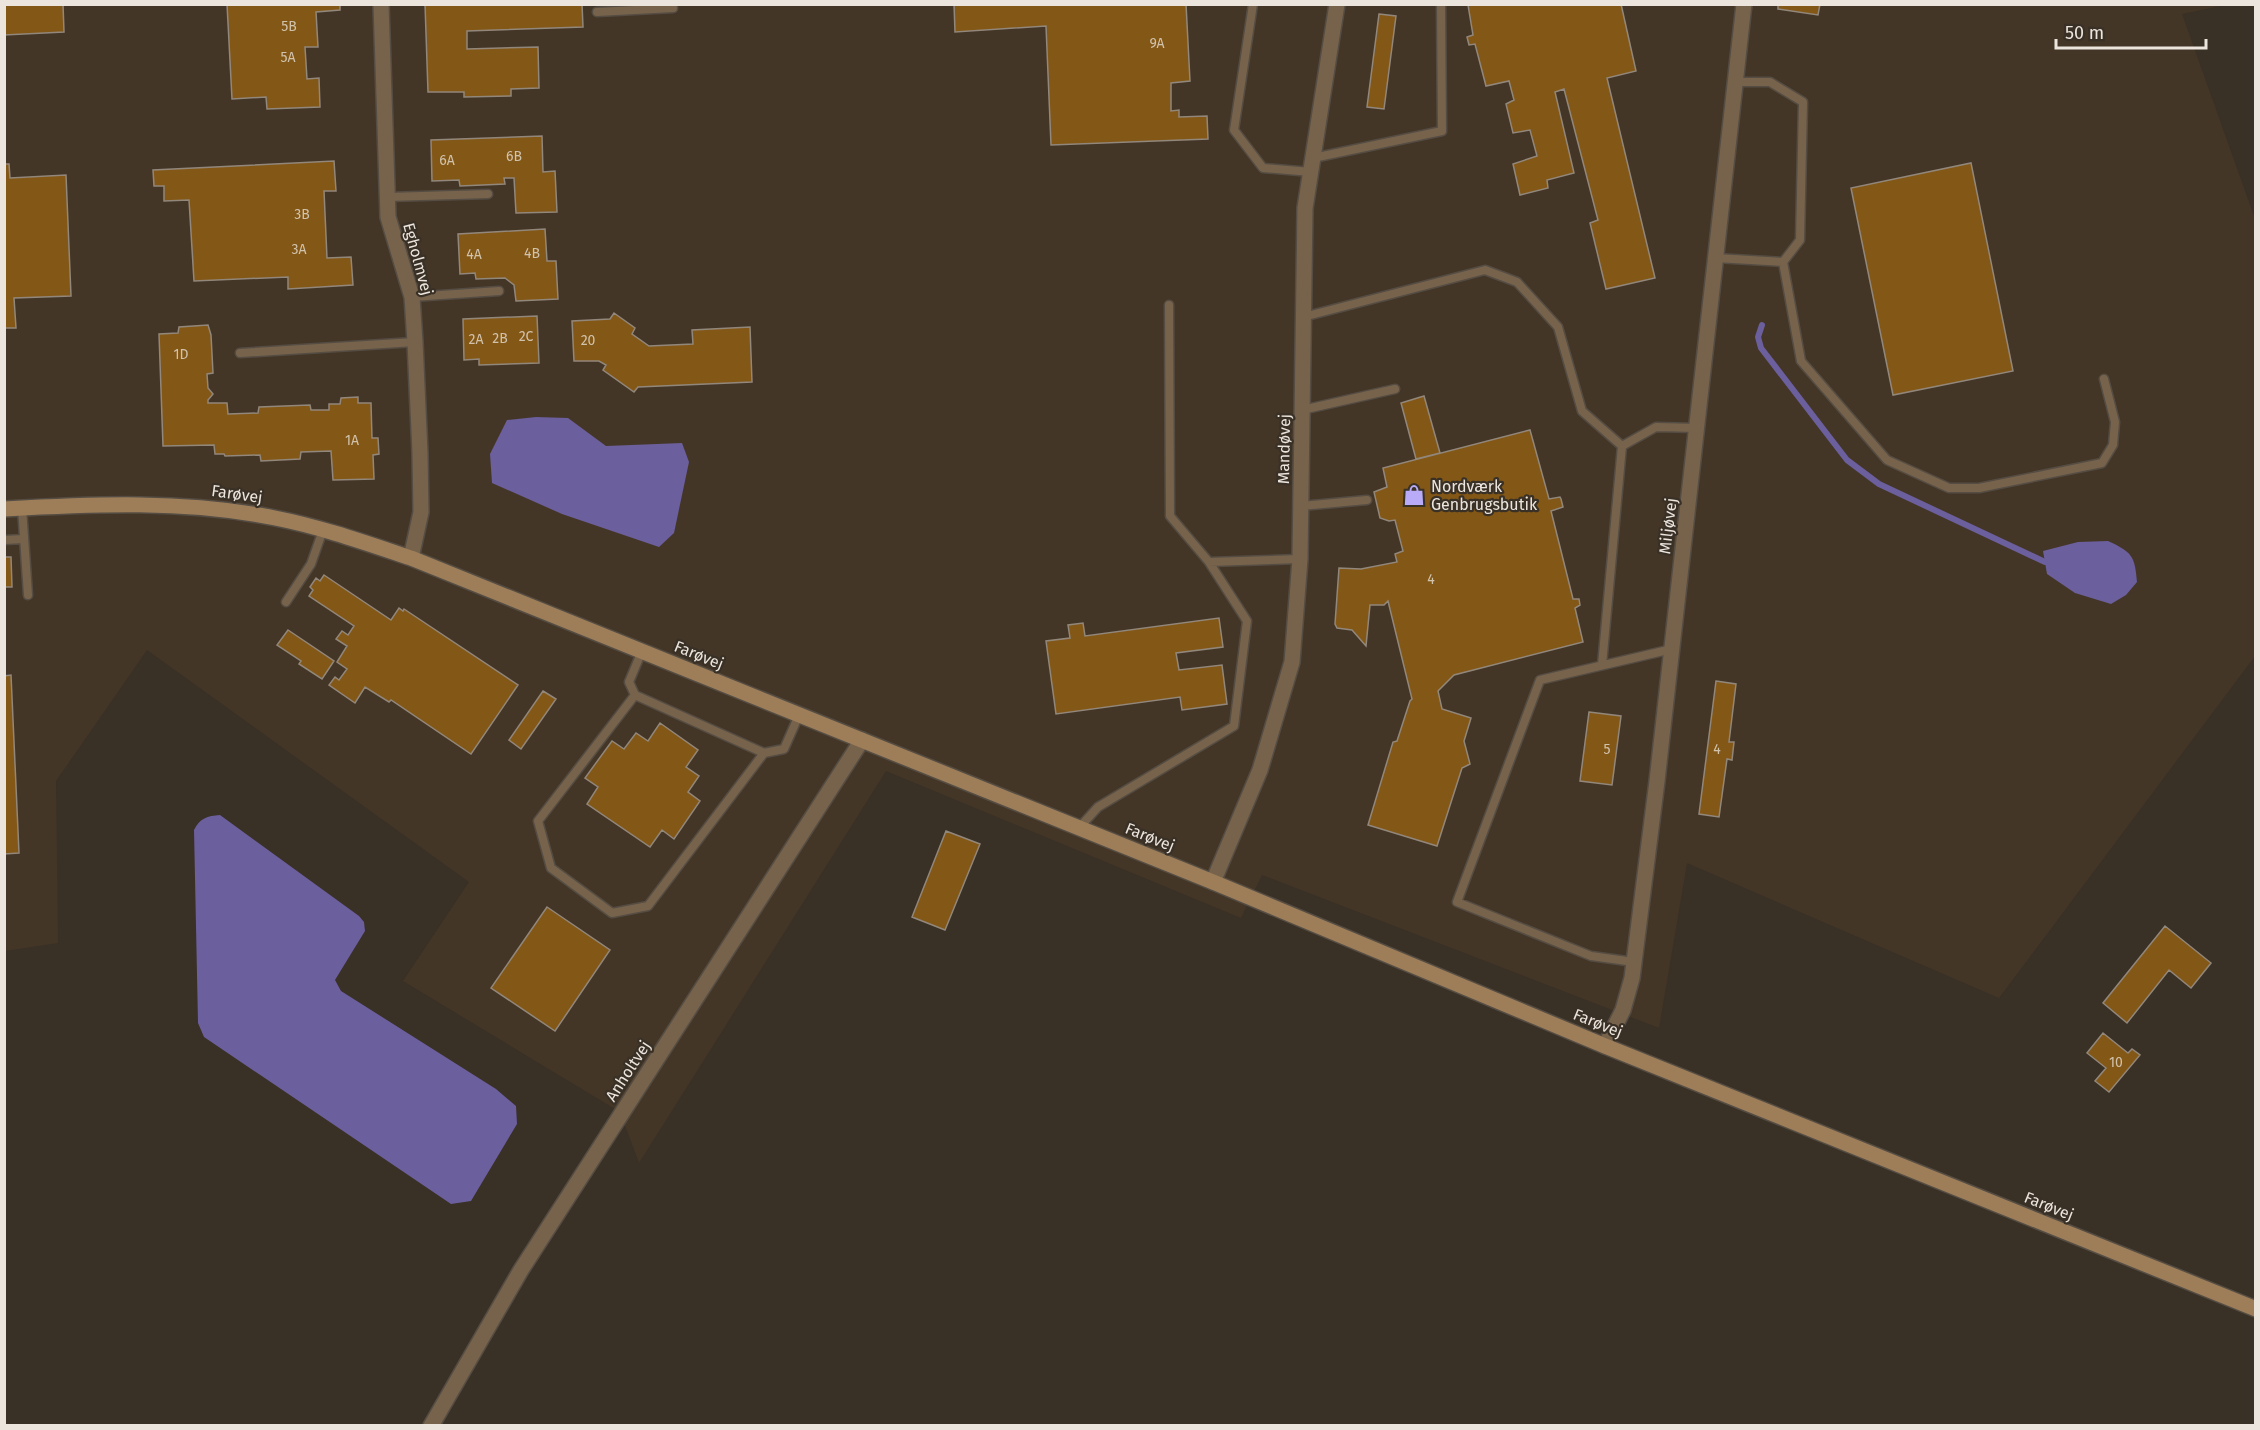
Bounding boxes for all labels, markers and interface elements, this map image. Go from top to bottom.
scale bar [2056,12,2206,50]
house number: 5B [281,18,297,35]
text: 50 m [2065,22,2104,44]
house number: 9A [1149,35,1165,52]
house number: 5A [280,49,296,66]
house number: 6B [506,148,522,165]
house number: 6A [439,152,455,169]
house number: 3B [294,206,310,223]
street label: Egholmvej [399,221,437,297]
house number: 3A [291,241,307,258]
house number: 4B [524,245,540,262]
house number: 4A [466,246,482,263]
house number: 2C [519,328,533,345]
house number: 2B [492,330,508,347]
house number: 2A [469,331,483,348]
house number: 20 [581,332,596,349]
house number: 1D [173,346,189,363]
street label: Mandøvej [1274,414,1294,484]
house number: 1A [345,432,359,449]
place label: Nordværk Genbrugsbutik [1431,477,1538,514]
street label: Farøvej [210,481,264,507]
shop icon: Nordværk Genbrugsbutik [1402,483,1426,507]
street label: Miljøvej [1655,497,1681,555]
house number: 4 [1427,571,1435,588]
street label: Farøvej [672,637,726,673]
house number: 5 [1603,741,1611,758]
house number: 4 [1713,741,1721,758]
street label: Farøvej [1123,819,1177,855]
street label: Farøvej [1571,1005,1625,1041]
street label: Anholtvej [601,1037,655,1105]
house number: 10 [2109,1054,2123,1071]
street label: Farøvej [2022,1188,2076,1224]

